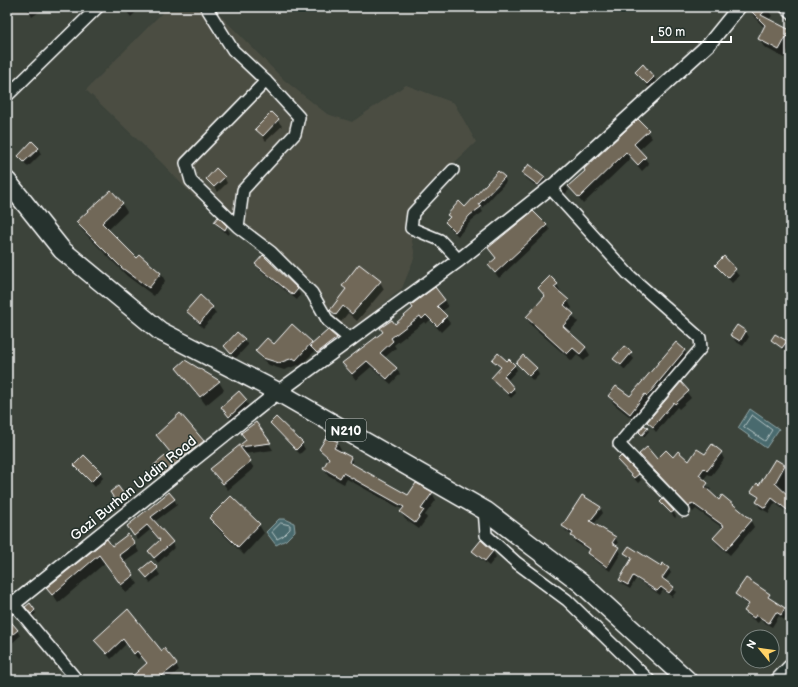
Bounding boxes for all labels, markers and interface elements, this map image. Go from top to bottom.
scale bar [652,18,731,44]
text: 50 m [658,25,685,40]
road number: N210 [326,419,366,441]
street label: Gazi Burhan Uddin Road [67,432,200,544]
north arrow [740,629,780,669]
text: N [744,638,759,651]

